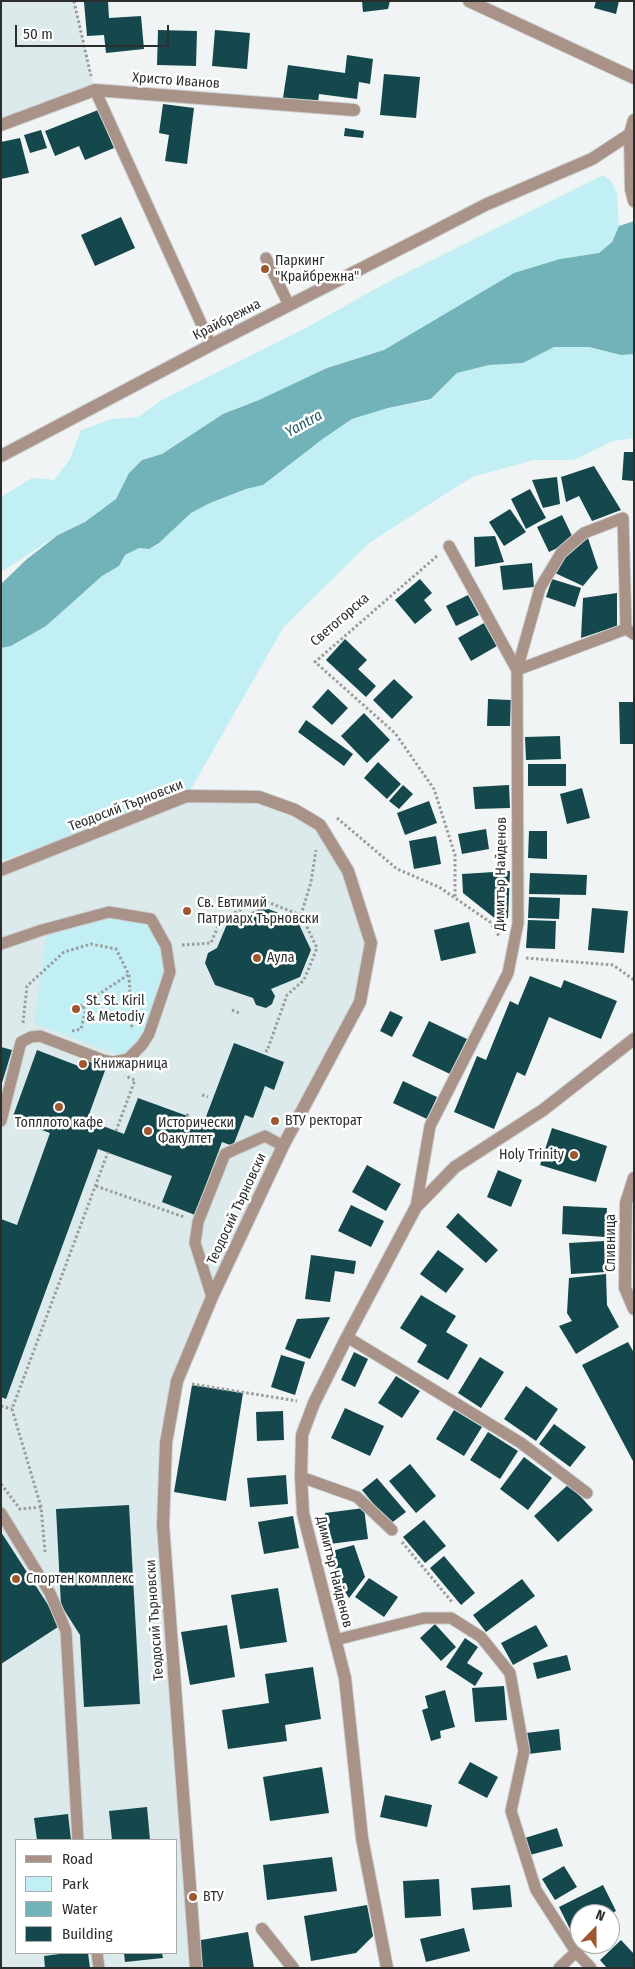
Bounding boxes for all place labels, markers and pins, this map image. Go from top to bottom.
place label: Паркинг "Крайбрежна" [275,253,359,286]
marker: Паркинг "Крайбрежна" [259,263,271,275]
place label: Св. Евтимий Патриарх Търновски [197,895,319,928]
marker: Св. Евтимий Патриарх Търновски [181,905,193,917]
place label: Аула [267,950,295,966]
marker: Аула [251,952,263,964]
place label: St. St. Kiril & Metodiy [86,993,145,1026]
marker: St. St. Kiril & Metodiy [70,1003,82,1015]
place label: Книжарница [93,1056,168,1072]
marker: Книжарница [77,1058,89,1070]
marker: Топллото кафе [53,1101,65,1113]
place label: ВТУ ректорат [285,1113,362,1129]
place label: Топллото кафе [15,1115,103,1131]
place label: Исторически Факултет [158,1115,234,1148]
marker: ВТУ ректорат [269,1115,281,1127]
marker: Исторически Факултет [142,1125,154,1137]
place label: Holy Trinity [499,1147,564,1163]
marker: Holy Trinity [568,1149,580,1161]
place label: Спортен комплекс [26,1571,134,1587]
marker: Спортен комплекс [10,1573,22,1585]
place label: ВТУ [203,1889,224,1905]
marker: ВТУ [187,1891,199,1903]

